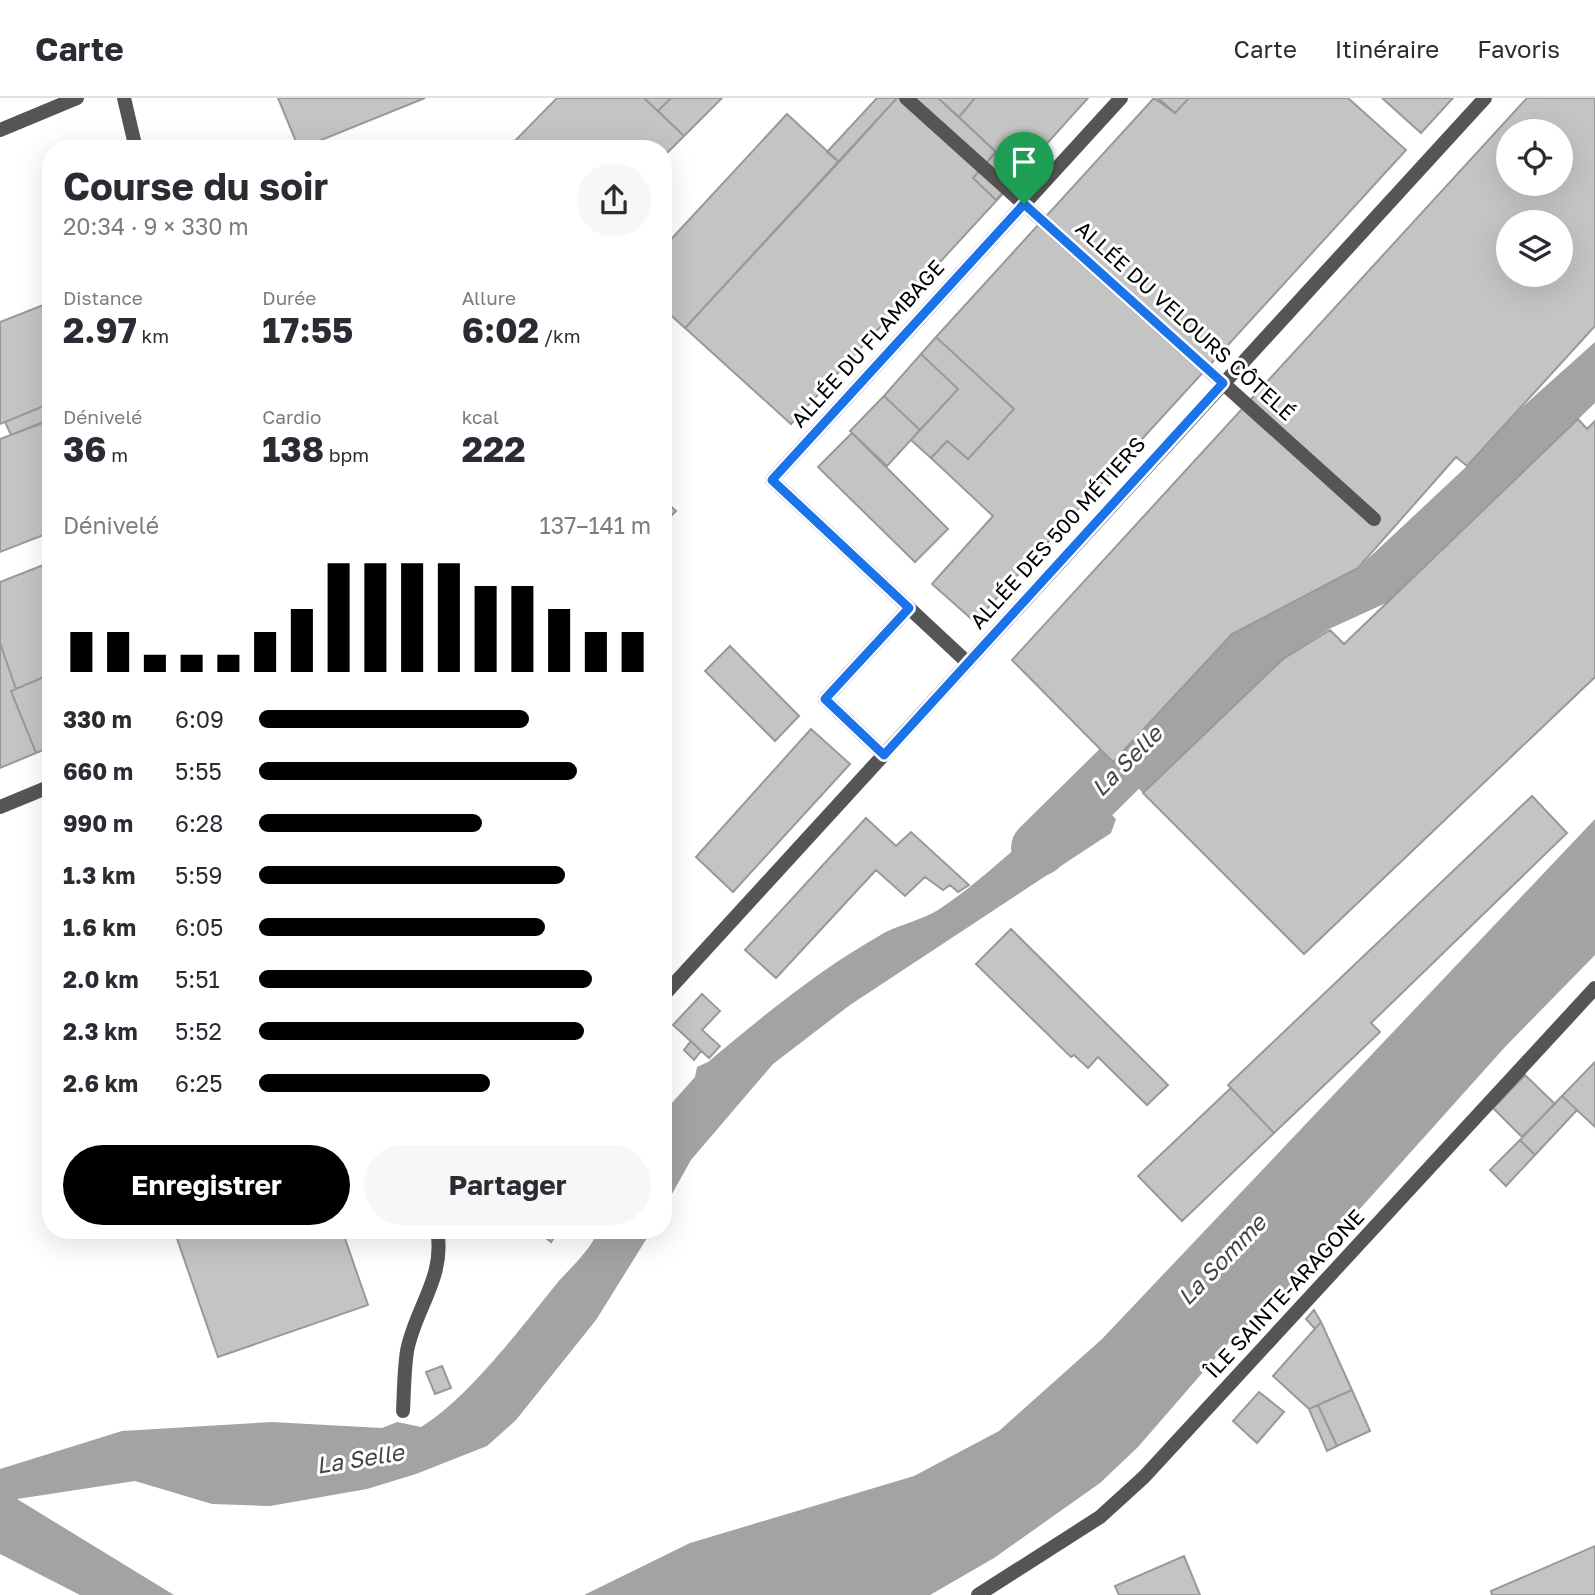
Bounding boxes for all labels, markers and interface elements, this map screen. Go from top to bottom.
text: Carte [35,29,124,68]
text: Carte [1234,34,1297,63]
text: Itinéraire [1335,34,1439,63]
text: Favoris [1477,34,1560,63]
map controls [1496,119,1573,287]
button: locate [1496,119,1573,196]
pin [994,132,1054,204]
icon: arrive [1005,143,1043,181]
text: Course du soir [63,163,328,208]
button: share [577,163,651,237]
button: layers [1496,210,1573,287]
text: 20:34 · 9 × 330 m [63,212,249,240]
street label: ALLÉE DU VELOURS CÔTELÉ [1071,215,1301,426]
street label: ALLÉE DU FLAMBAGE [785,254,949,432]
text: Distance [63,286,143,309]
text: Durée [262,286,316,309]
text: Allure [462,286,516,309]
text: 2.97 [63,309,137,351]
text: 17:55 [262,309,353,351]
text: 6:02 [462,309,539,351]
text: km [137,324,169,347]
text: /km [539,324,581,347]
text: Dénivelé [63,405,142,428]
text: Cardio [262,405,321,428]
text: kcal [462,405,499,428]
text: 36 [63,428,107,470]
text: 138 [262,428,324,470]
text: 222 [462,428,526,470]
street label: ALLÉE DES 500 MÉTIERS [964,431,1150,634]
text: m [107,443,128,466]
text: bpm [324,443,369,466]
text: Dénivelé [63,511,159,539]
text: 137–141 m [540,511,651,539]
text: 330 m [63,705,132,733]
text: 6:09 [175,705,224,733]
water label: La Selle [1085,718,1168,801]
text: 660 m [63,757,133,785]
text: 5:55 [175,757,222,785]
text: 990 m [63,809,133,837]
text: 6:28 [175,809,223,837]
text: 1.3 km [63,861,135,889]
text: 5:59 [175,861,223,889]
text: 1.6 km [63,913,136,941]
text: 6:05 [175,913,223,941]
text: 2.0 km [63,965,139,993]
text: 5:51 [175,965,220,993]
text: 2.3 km [63,1017,138,1045]
text: 5:52 [175,1017,222,1045]
text: 2.6 km [63,1069,138,1097]
text: 6:25 [175,1069,223,1097]
button: Enregistrer [63,1145,350,1225]
button: Partager [364,1145,651,1225]
street label: ÎLE SAINTE-ARAGONE [1199,1203,1369,1384]
water label: La Somme [1171,1207,1272,1310]
water label: La Selle [314,1437,407,1479]

